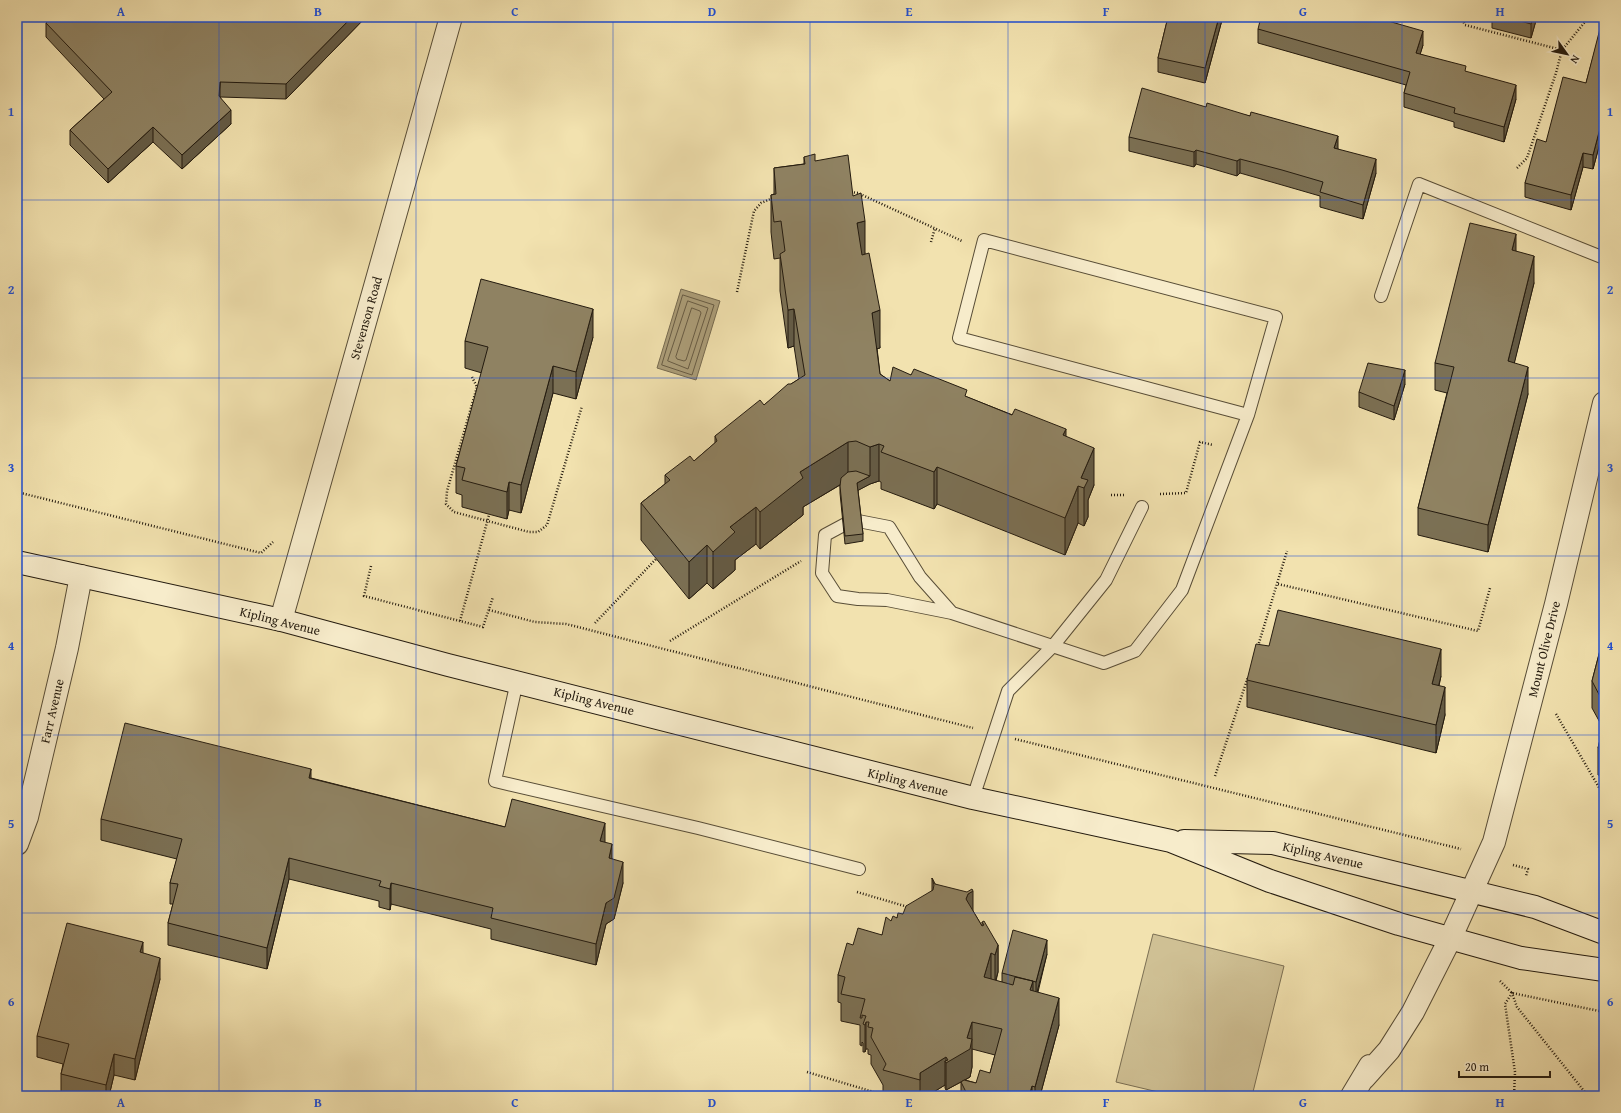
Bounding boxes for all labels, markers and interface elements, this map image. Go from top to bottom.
text: A [117,2,126,21]
text: B [314,2,322,21]
text: C [511,2,519,21]
text: D [708,2,716,21]
text: E [906,2,913,21]
text: F [1103,2,1110,21]
text: G [1299,2,1307,21]
text: H [1495,2,1505,21]
north arrow [1547,34,1587,74]
text: N [1566,52,1584,67]
text: 1 [8,102,14,121]
text: 1 [1607,102,1613,121]
street label: Stevenson Road [345,274,387,362]
text: 2 [8,280,15,299]
text: 2 [1607,280,1614,299]
text: 3 [8,458,14,477]
text: 3 [1607,458,1613,477]
street label: Mount Olive Drive [1523,599,1565,699]
street label: Kipling Avenue [238,602,322,640]
text: 4 [8,636,15,655]
text: 4 [1607,636,1614,655]
street label: Farr Avenue [35,677,69,745]
street label: Kipling Avenue [552,682,636,720]
street label: Kipling Avenue [866,763,950,801]
text: 5 [8,814,15,833]
text: 5 [1607,814,1614,833]
street label: Kipling Avenue [1281,836,1365,874]
text: 6 [8,992,15,1011]
text: 6 [1607,992,1614,1011]
scale bar [1459,1053,1550,1079]
text: 20 m [1465,1058,1489,1075]
text: A [117,1093,126,1112]
text: B [314,1093,322,1112]
text: C [511,1093,519,1112]
text: D [708,1093,716,1112]
text: E [906,1093,913,1112]
text: F [1103,1093,1110,1112]
text: G [1299,1093,1307,1112]
text: H [1495,1093,1505,1112]

